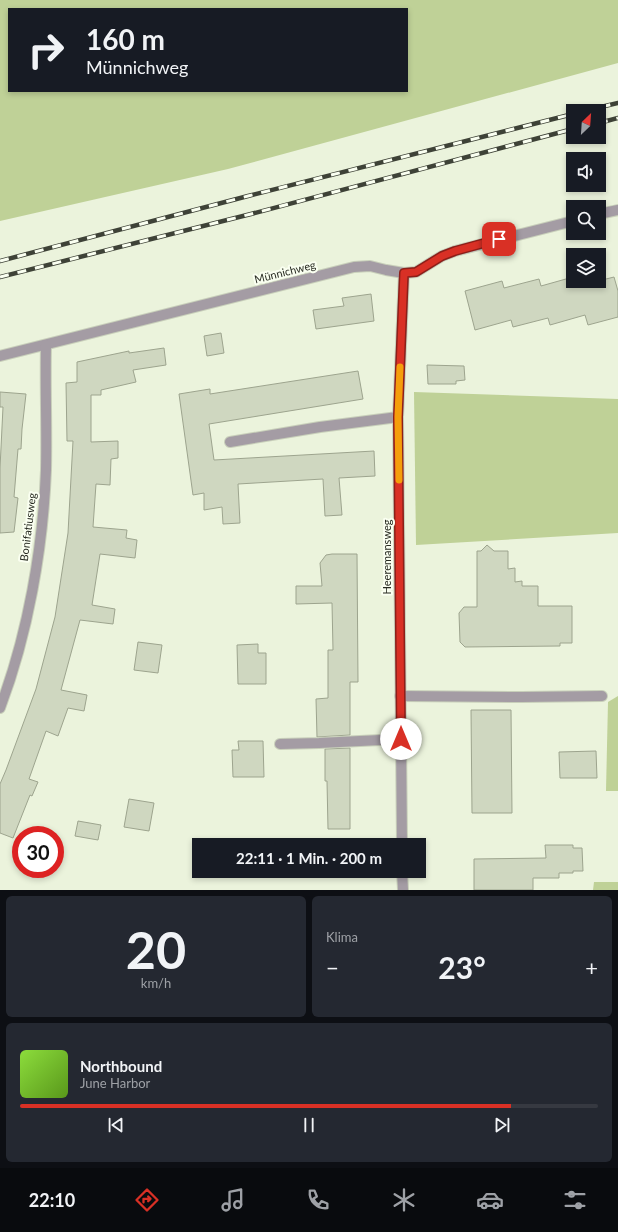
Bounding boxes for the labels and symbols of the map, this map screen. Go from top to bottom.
north arrow [566,104,606,144]
pin [482,222,516,256]
street label: Münnichweg [253,258,317,285]
street label: Bonifatiusweg [17,492,38,562]
street label: Heeremansweg [380,519,393,594]
position arrow [380,718,422,760]
speed limit sign: 30 [12,826,64,878]

